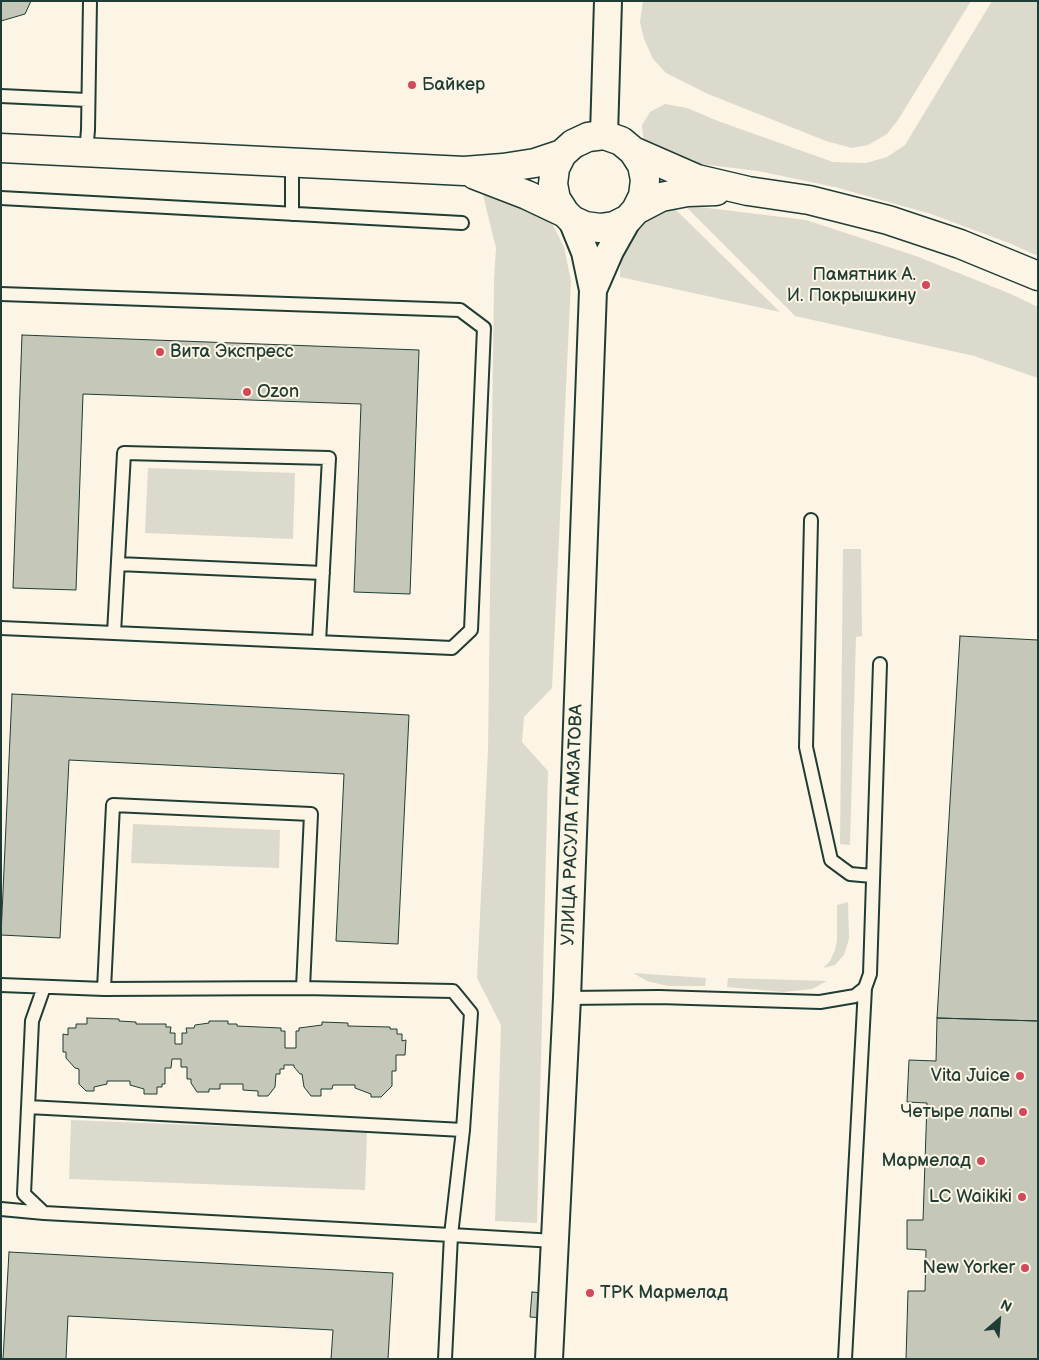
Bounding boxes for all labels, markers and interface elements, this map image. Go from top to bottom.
place label: Байкер [422,74,485,96]
marker: Байкер [406,79,418,91]
place label: Памятник А. И. Покрышкину [787,264,916,306]
marker: Памятник А. И. Покрышкину [920,279,932,291]
place label: Вита Экспресс [170,341,294,363]
marker: Вита Экспресс [154,346,166,358]
place label: Ozon [257,381,299,403]
marker: Ozon [241,386,253,398]
street label: УЛИЦА РАСУЛА ГАМЗАТОВА [558,704,588,946]
place label: Vita Juice [931,1065,1010,1087]
marker: Vita Juice [1014,1070,1026,1082]
place label: Четыре лапы [900,1101,1013,1123]
marker: Четыре лапы [1017,1106,1029,1118]
place label: Мармелад [881,1150,971,1172]
marker: Мармелад [975,1155,987,1167]
place label: LC Waikiki [929,1186,1012,1208]
marker: LC Waikiki [1016,1191,1028,1203]
place label: New Yorker [922,1257,1015,1279]
marker: New Yorker [1019,1262,1031,1274]
place label: ТРК Мармелад [600,1282,728,1304]
marker: ТРК Мармелад [584,1287,596,1299]
north arrow [974,1295,1024,1345]
text: N [997,1296,1015,1316]

